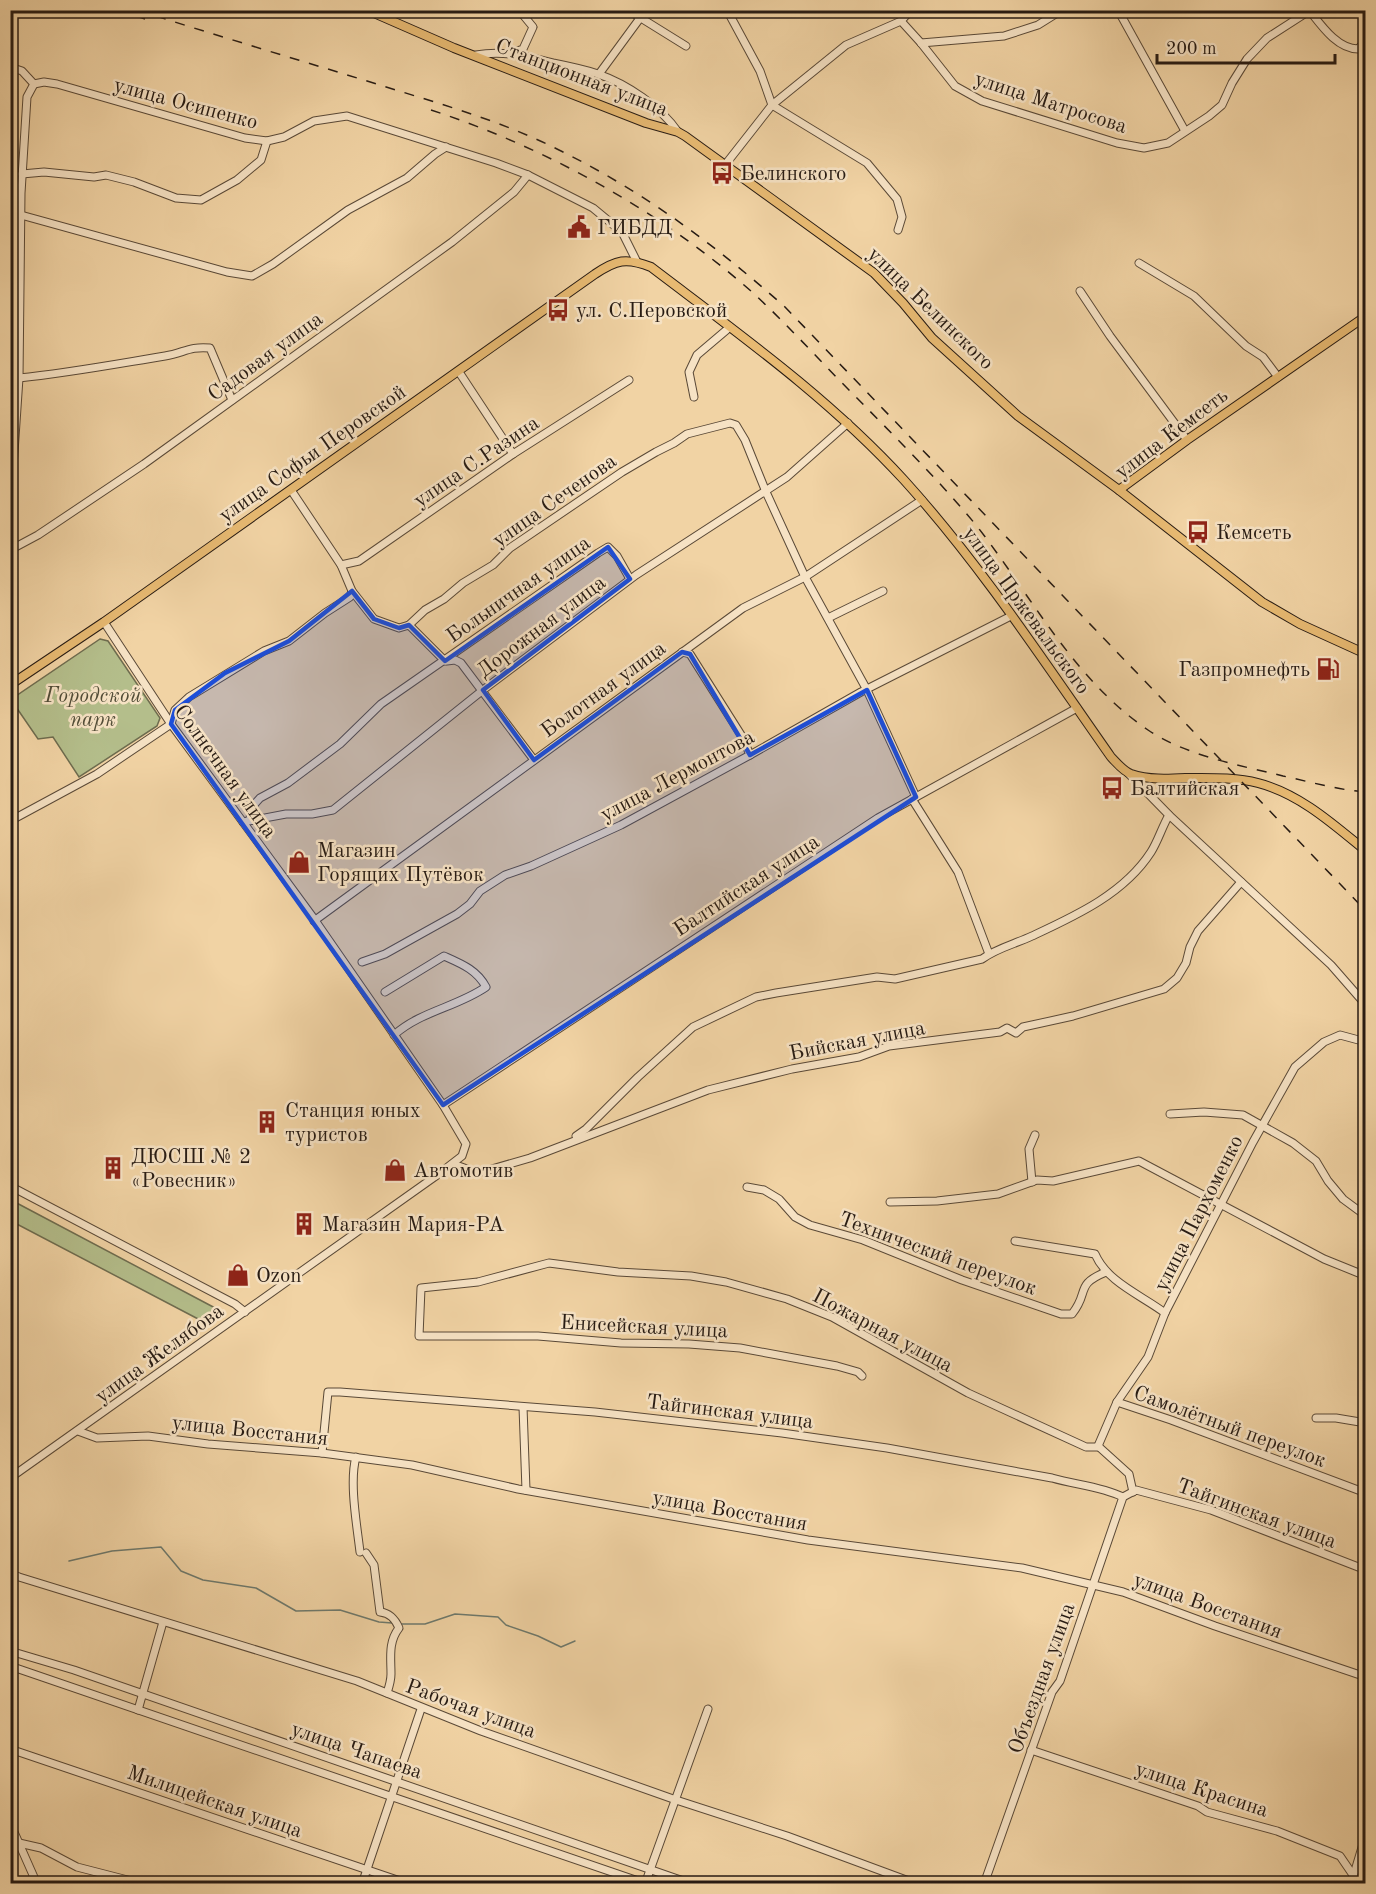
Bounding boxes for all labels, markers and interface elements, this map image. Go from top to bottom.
scale bar [1157,27,1336,65]
street label: Станционная улица [492,36,671,121]
text: 200 m [1166,40,1217,58]
street label: улица Матросова [972,69,1129,138]
street label: улица Осипенко [111,75,260,134]
bus stop icon: Белинского [709,160,735,186]
place label: Белинского [740,164,847,185]
public building icon: ГИБДД [566,214,592,240]
place label: ГИБДД [597,218,672,239]
street label: улица Белинского [863,244,997,374]
bus stop icon: ул. С.Перовской [545,297,571,323]
place label: ул. С.Перовской [576,301,727,322]
street label: Садовая улица [205,309,327,406]
street label: улица Софьи Перовской [216,382,410,527]
street label: улица Кемсеть [1112,385,1232,483]
street label: улица С.Разина [410,413,543,512]
street label: улица Сеченова [489,451,621,552]
bus stop icon: Кемсеть [1185,519,1211,545]
street label: улица Пржевальского [958,523,1093,698]
place label: Кемсеть [1216,523,1292,544]
street label: Больничная улица [443,533,595,648]
street label: Дорожная улица [474,572,610,682]
street label: Болотная улица [538,638,670,742]
fuel station icon: Газпромнефть [1315,656,1341,682]
place label: Газпромнефть [1178,660,1310,681]
park label: Городской парк [43,686,142,731]
street label: Солнечная улица [170,701,280,842]
street label: улица Лермонтова [597,727,758,826]
bus stop icon: Балтийская [1099,775,1125,801]
place label: Балтийская [1130,779,1239,800]
street label: Балтийская улица [670,831,823,941]
place label: Магазин Горящих Путёвок [317,841,484,886]
shop icon: Магазин Горящих Путёвок [286,849,312,875]
street label: Бийская улица [788,1018,927,1065]
place label: Станция юных туристов [285,1101,421,1146]
building icon: Станция юных туристов [254,1109,280,1135]
street label: улица Пархоменко [1151,1132,1248,1295]
place label: ДЮСШ № 2 «Ровесник» [131,1147,251,1192]
building icon: ДЮСШ № 2 «Ровесник» [100,1155,126,1181]
shop icon: Автомотив [382,1157,408,1183]
place label: Автомотив [413,1161,513,1182]
street label: Технический переулок [836,1209,1039,1300]
building icon: Магазин Мария-РА [291,1211,317,1237]
place label: Магазин Мария-РА [322,1215,504,1236]
shop icon: Ozon [225,1262,251,1288]
place label: Ozon [256,1266,302,1287]
street label: Пожарная улица [809,1286,956,1377]
street label: улица Желябова [92,1301,228,1408]
street label: Енисейская улица [559,1313,728,1342]
street label: Самолётный переулок [1131,1383,1329,1472]
street label: Тайгинская улица [645,1392,815,1433]
street label: улица Восстания [171,1413,329,1450]
street label: Тайгинская улица [1174,1476,1339,1553]
street label: улица Восстания [651,1488,809,1535]
street label: улица Восстания [1130,1570,1285,1643]
street label: Объездная улица [1005,1600,1079,1757]
street label: Рабочая улица [403,1676,538,1743]
street label: улица Чапаева [288,1719,425,1784]
street label: улица Красина [1132,1759,1271,1822]
street label: Милицейская улица [124,1763,305,1842]

